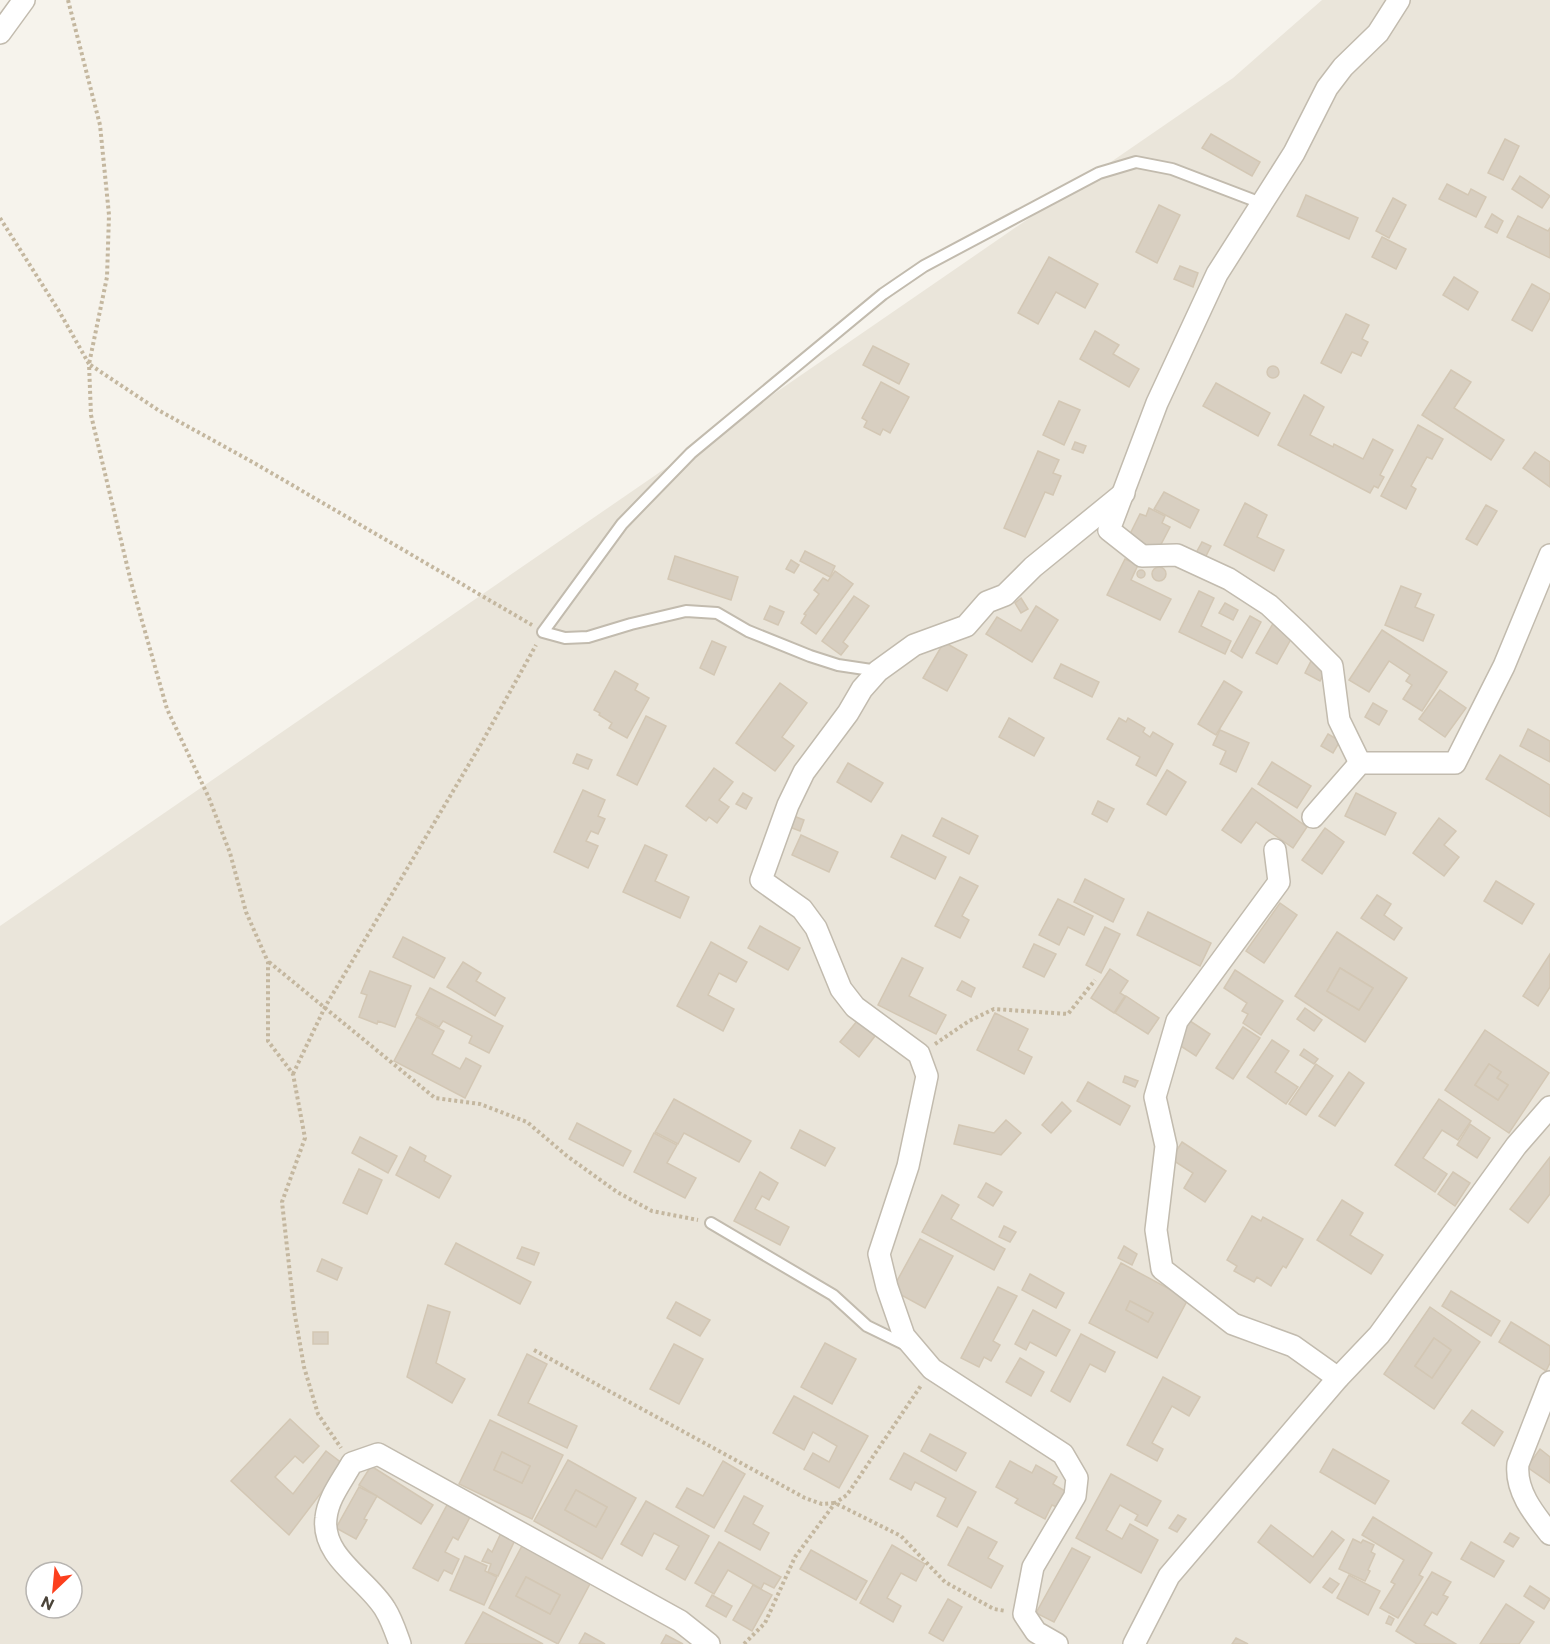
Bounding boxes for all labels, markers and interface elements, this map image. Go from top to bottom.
north arrow [24,1560,84,1620]
text: N [38,1593,57,1615]

